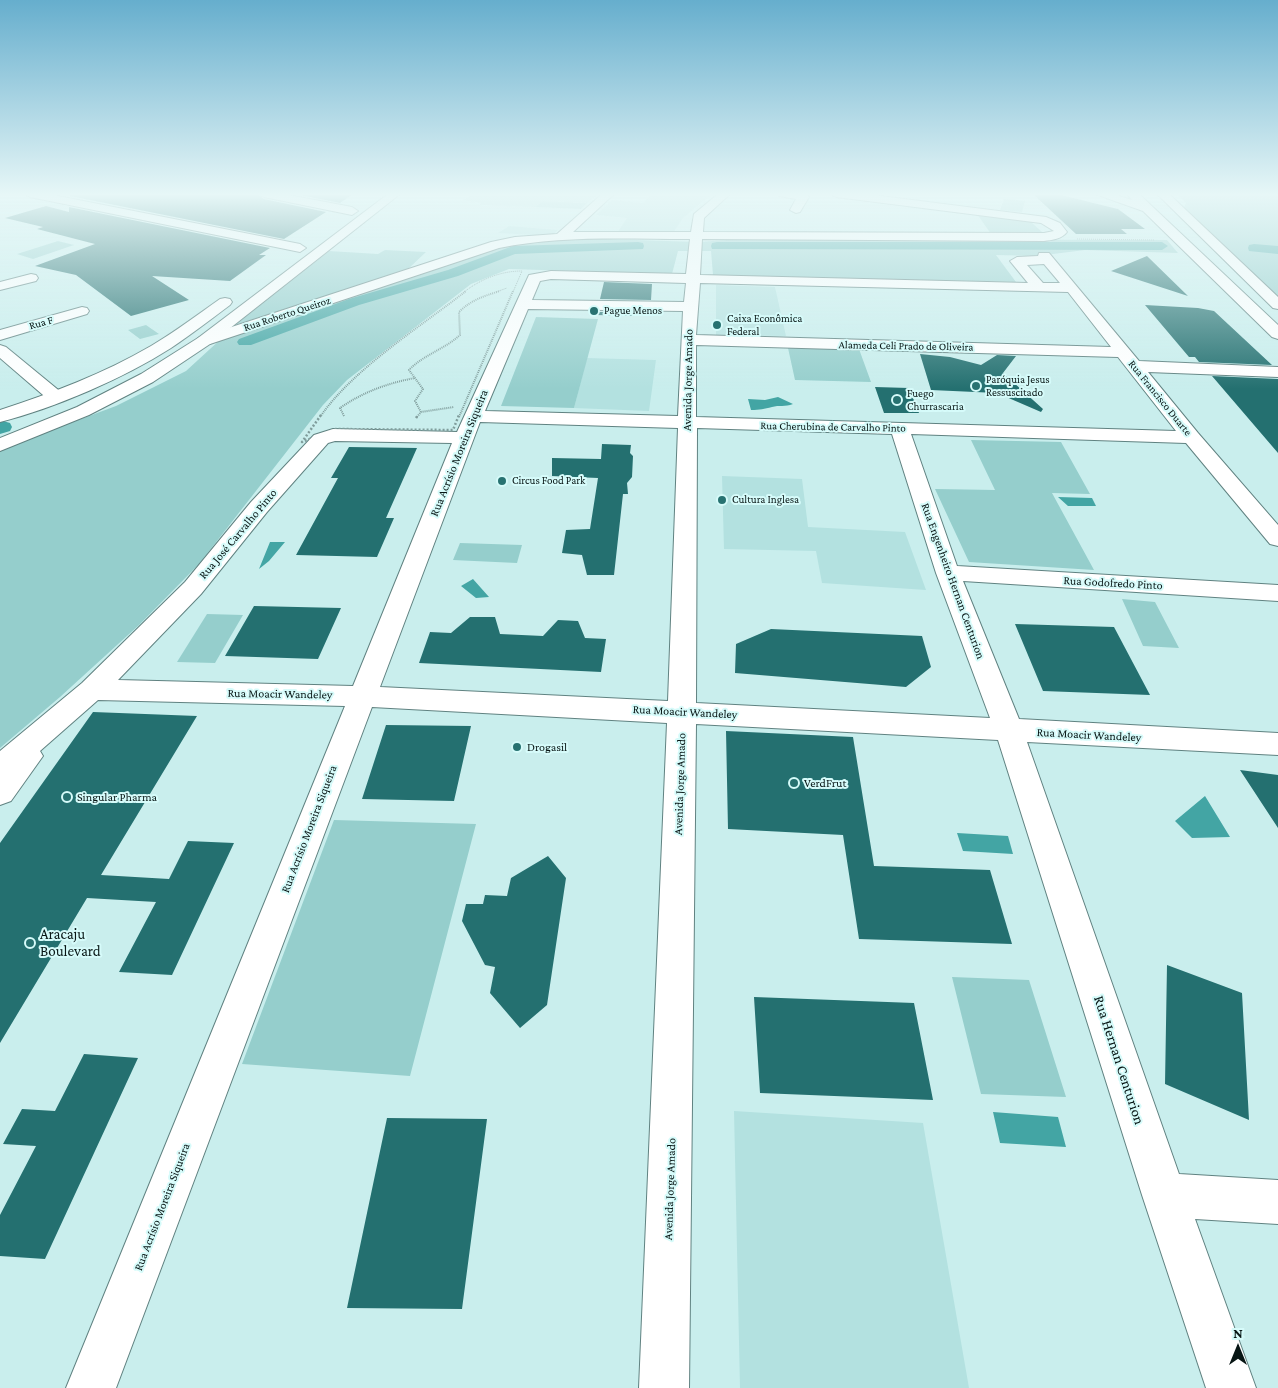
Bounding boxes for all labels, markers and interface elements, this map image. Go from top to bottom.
street label: Rua Roberto Queiroz [242,294,332,334]
place label: Pague Menos [604,304,662,318]
marker: Pague Menos [588,305,600,317]
place label: Caixa Econômica Federal [727,312,802,338]
street label: Rua F [27,313,55,333]
marker: Caixa Econômica Federal [711,319,723,331]
street label: Avenida Jorge Amado [680,329,696,431]
street label: Alameda Celi Prado de Oliveira [838,338,974,354]
street label: Rua Francisco Duarte [1125,358,1195,438]
place label: Paróquia Jesus Ressuscitado [986,373,1050,399]
marker: Paróquia Jesus Ressuscitado [970,380,982,392]
place label: Fuego Churrascaria [907,387,964,413]
street label: Rua Acrísio Moreira Siqueira [427,388,491,518]
marker: Fuego Churrascaria [891,394,903,406]
street label: Rua Cherubina de Carvalho Pinto [760,419,906,435]
place label: Circus Food Park [512,474,585,488]
marker: Circus Food Park [496,475,508,487]
street label: Rua José Carvalho Pinto [196,486,280,582]
place label: Cultura Inglesa [732,493,799,507]
marker: Cultura Inglesa [716,494,728,506]
street label: Rua Engenheiro Hernan Centurion [918,501,988,661]
street label: Rua Godofredo Pinto [1063,573,1163,593]
street label: Rua Moacir Wandeley [227,686,333,702]
street label: Rua Moacir Wandeley [632,702,738,722]
street label: Rua Moacir Wandeley [1036,725,1142,745]
street label: Avenida Jorge Amado [671,733,689,835]
place label: Drogasil [527,740,567,754]
marker: Drogasil [511,741,523,753]
street label: Rua Acrísio Moreira Siqueira [278,763,340,895]
place label: VerdFrut [804,776,846,790]
marker: VerdFrut [788,777,800,789]
place label: Singular Pharma [77,790,157,804]
marker: Singular Pharma [61,791,73,803]
place label: Aracaju Boulevard [40,925,101,960]
marker: Aracaju Boulevard [24,937,36,949]
street label: Rua Hernan Centurion [1090,993,1148,1127]
street label: Avenida Jorge Amado [661,1138,679,1240]
street label: Rua Acrísio Moreira Siqueira [131,1141,193,1273]
north arrow [1213,1323,1263,1373]
text: N [1233,1325,1243,1341]

